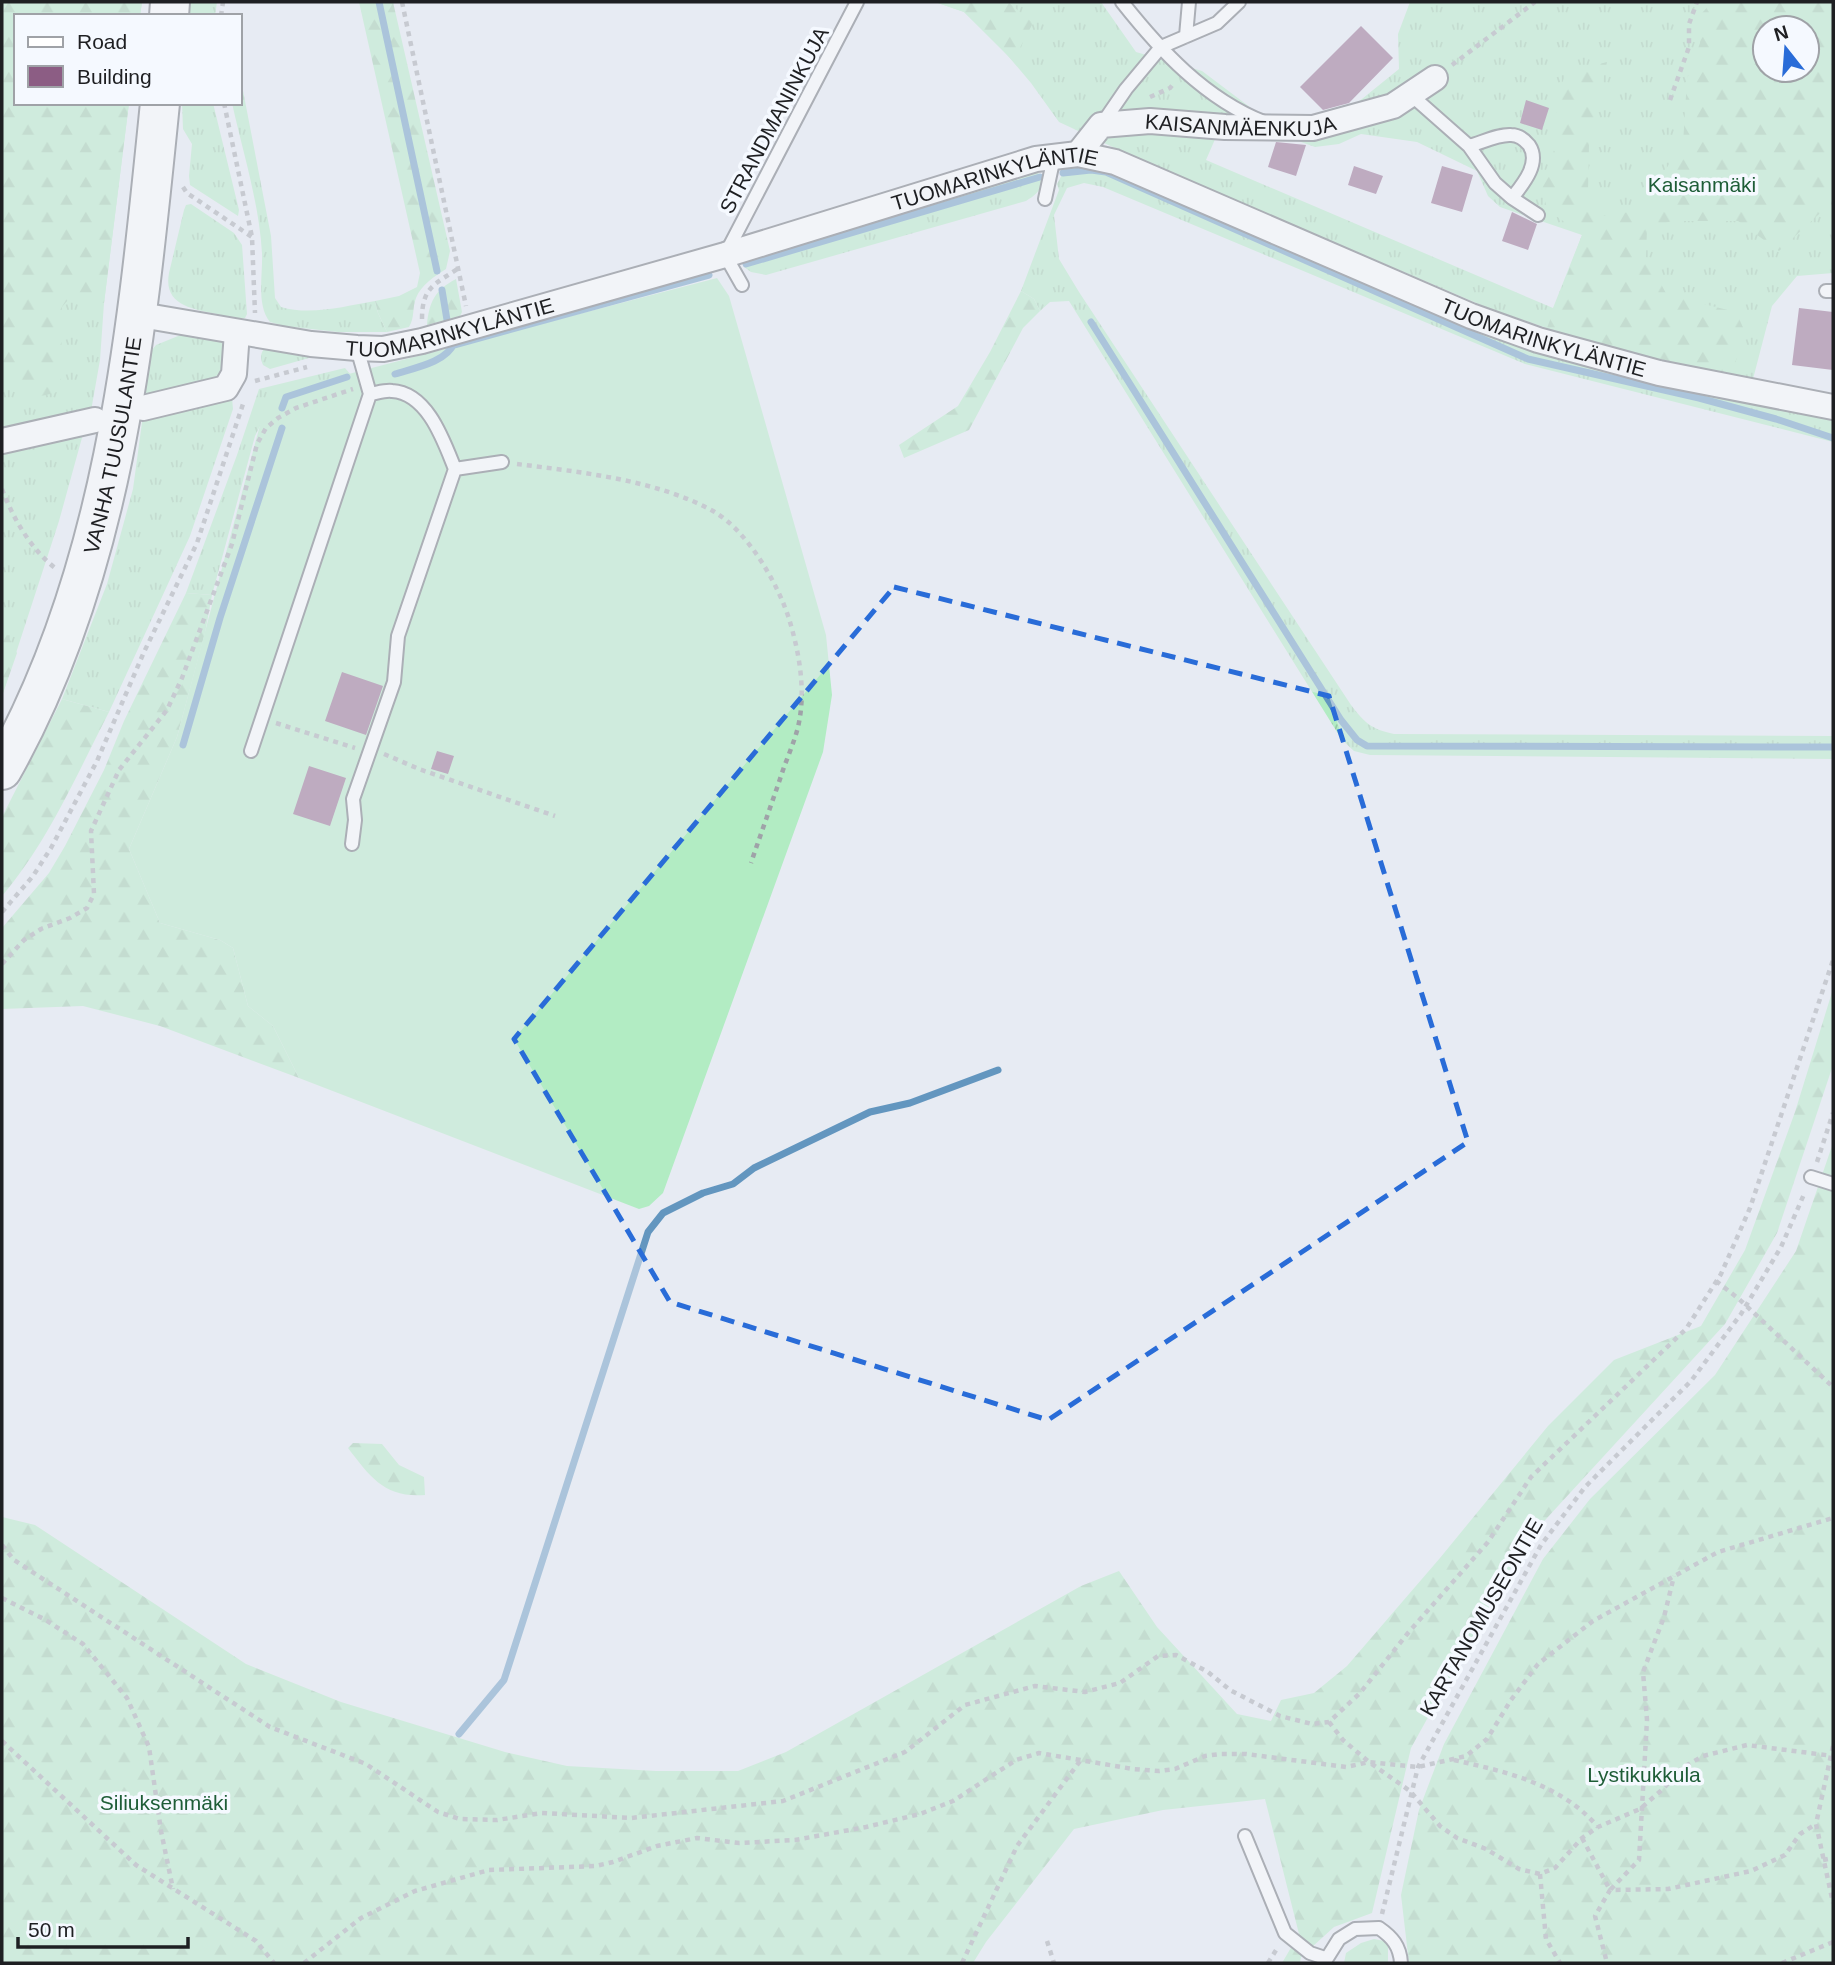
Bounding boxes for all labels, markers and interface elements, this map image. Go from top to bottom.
legend [14,14,242,105]
north arrow [1751,14,1821,84]
text: N [1772,21,1791,45]
street label: STRANDMANINKUJA [715,23,833,217]
text: Road [77,30,127,53]
text: Building [77,65,152,88]
street label: KAISANMÄENKUJA [1144,109,1339,139]
street label: TUOMARINKYLÄNTIE [889,142,1100,214]
park label: Kaisanmäki [1648,173,1756,196]
street label: TUOMARINKYLÄNTIE [345,293,556,361]
street label: TUOMARINKYLÄNTIE [1438,293,1649,380]
street label: VANHA TUUSULANTIE [79,335,145,556]
street label: KARTANOMUSEONTIE [1415,1514,1547,1720]
park label: Lystikukkula [1587,1763,1701,1786]
park label: Siliuksenmäki [100,1791,228,1814]
scale bar [18,1906,187,1950]
text: 50 m [28,1918,75,1941]

